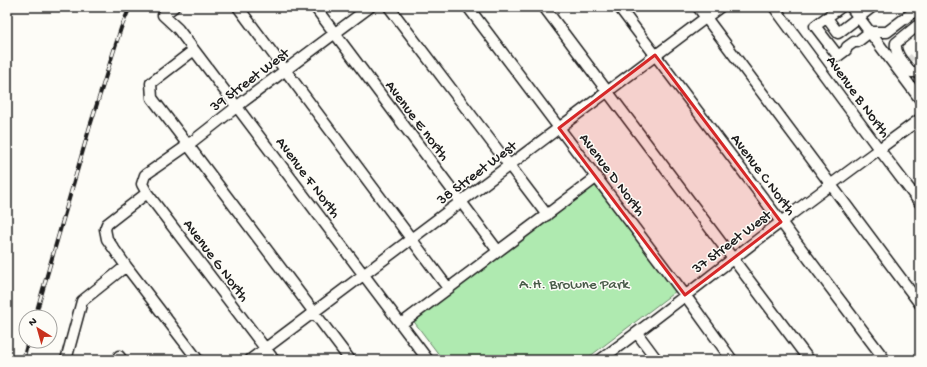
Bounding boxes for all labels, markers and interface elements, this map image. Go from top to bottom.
street label: 39 Street West [206,44,295,117]
street label: Avenue B North [822,53,893,142]
street label: Avenue E north [380,77,452,165]
street label: Avenue D North [574,130,648,220]
street label: Avenue C North [726,131,799,220]
street label: Avenue F North [271,134,344,222]
street label: 38 Street West [433,137,522,210]
street label: 37 Street West [688,206,777,279]
street label: Avenue G North [179,216,252,306]
park label: A.H. Browne Park [519,276,630,294]
north arrow [18,309,58,349]
text: N [27,316,40,330]

